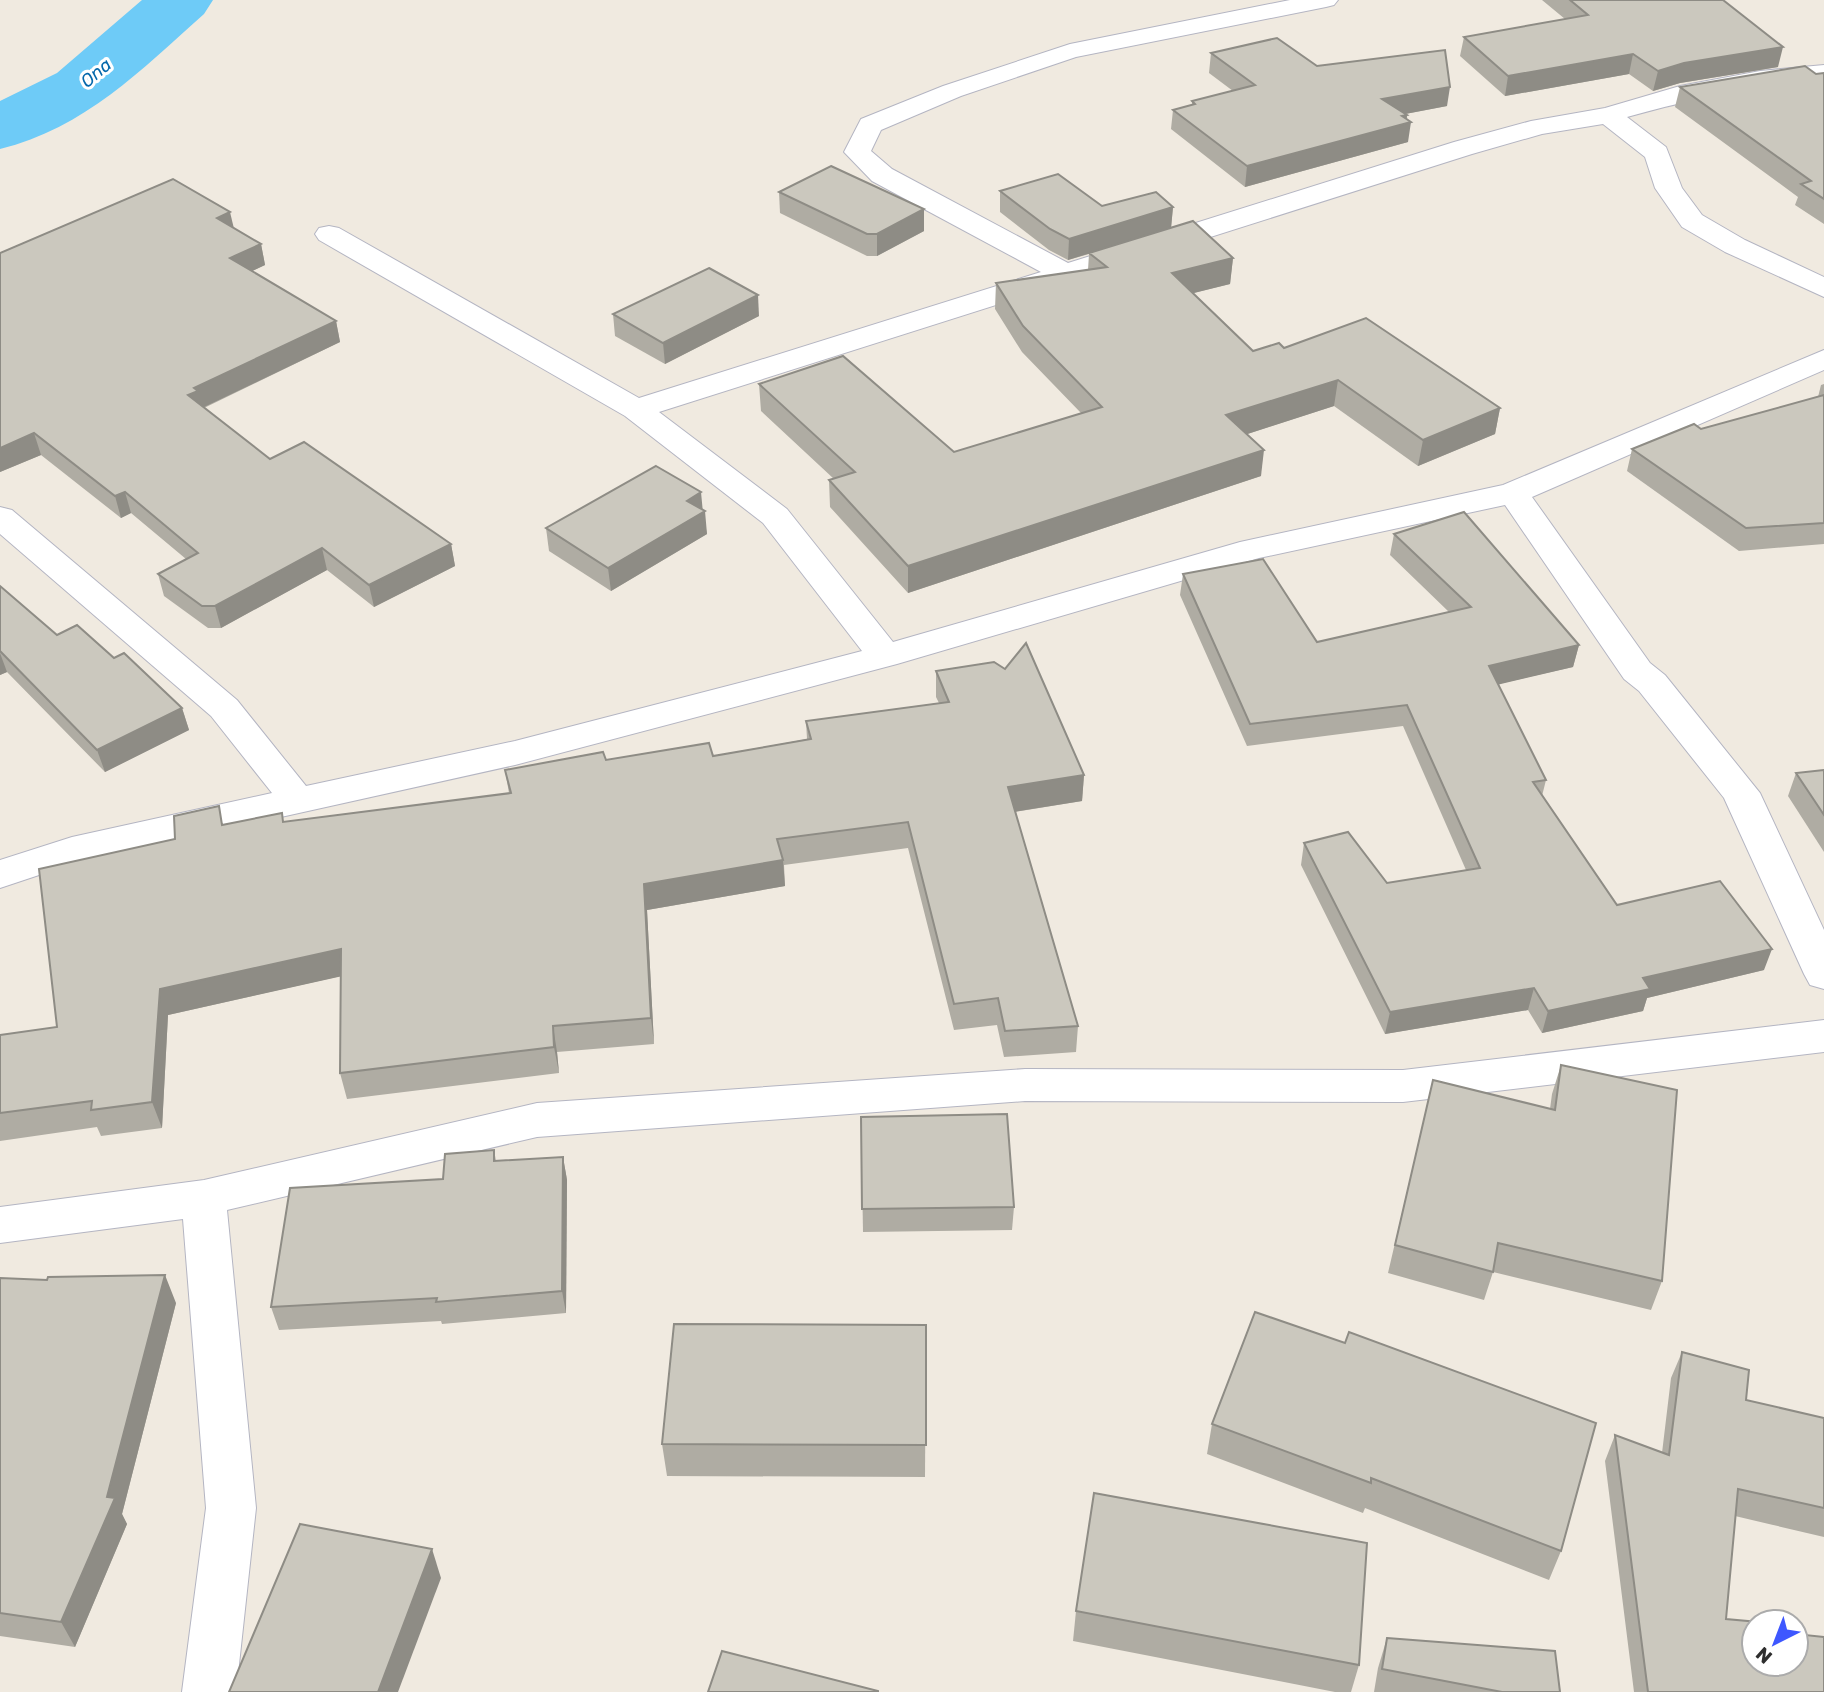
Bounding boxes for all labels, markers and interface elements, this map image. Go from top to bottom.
water label: Ona [76,53,116,92]
north arrow [1740,1608,1810,1678]
text: N [1751,1642,1777,1668]

